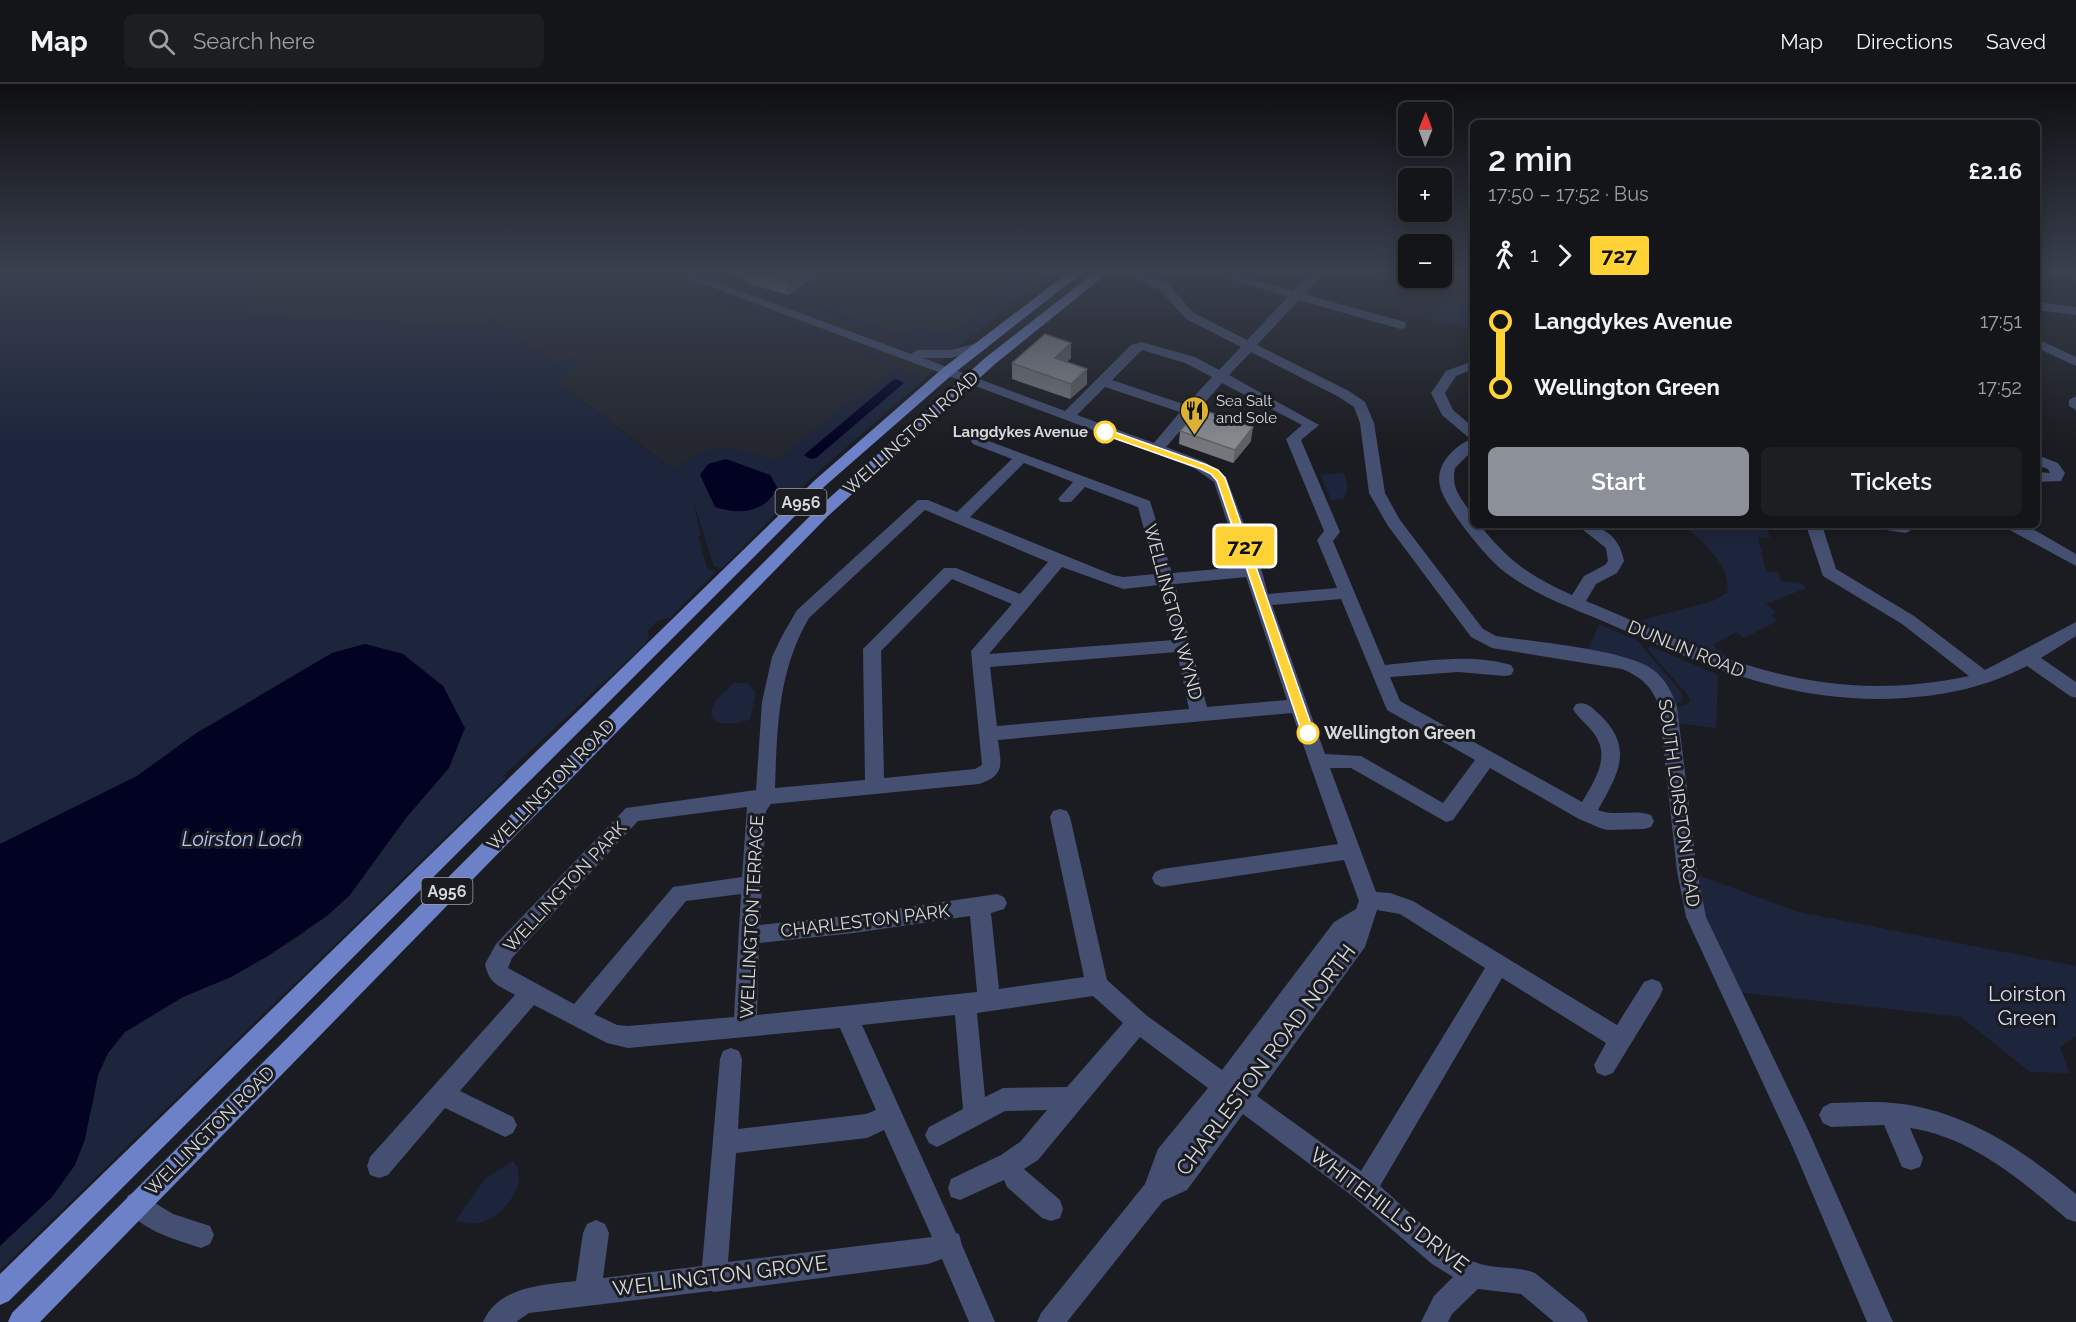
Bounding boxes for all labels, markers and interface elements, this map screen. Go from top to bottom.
search box [124,14,544,68]
text: Map [30,25,88,58]
icon: search [145,25,178,58]
text: Search here [193,28,315,54]
text: Map [1780,29,1823,54]
text: Directions [1856,29,1953,54]
text: Saved [1986,29,2046,54]
north arrow [1398,102,1452,156]
map controls [1398,102,1452,288]
text: 2 min [1488,140,1573,179]
text: £2.16 [1968,158,2022,184]
button: + [1398,168,1452,222]
text: 17:50 – 17:52 · Bus [1488,182,1649,206]
button: − [1398,234,1452,288]
icon: walk [1488,239,1521,272]
icon: forward [1548,239,1581,272]
text: 1 [1530,243,1539,267]
text: 727 [1602,243,1637,268]
text: Langdykes Avenue [1534,308,1732,334]
text: 17:51 [1980,309,2022,333]
street label: WELLINGTON ROAD [839,366,983,499]
text: Wellington Green [1534,374,1720,400]
text: 17:52 [1978,375,2022,399]
place label: Sea Salt and Sole [1216,392,1277,427]
restaurant icon: Sea Salt and Sole [1179,394,1211,436]
marker: Langdykes Avenue [1094,421,1116,443]
place label: Langdykes Avenue [953,423,1088,441]
button: Start [1488,447,1749,516]
button: Tickets [1761,447,2022,516]
road number: A956 [776,489,826,515]
street label: WELLINGTON WYND [1140,522,1207,702]
line badge: 727 [1210,526,1280,566]
text: 727 [1227,534,1263,559]
street label: DUNLIN ROAD [1625,616,1748,681]
street label: SOUTH LOIRSTON ROAD [1654,698,1705,908]
street label: WELLINGTON ROAD [483,715,619,855]
marker: Wellington Green [1297,722,1319,744]
place label: Wellington Green [1324,722,1476,743]
street label: WELLINGTON TERRACE [736,814,767,1020]
street label: WELLINGTON PARK [499,817,631,956]
water label: Loirston Loch [182,827,302,851]
road number: A956 [422,878,472,904]
street label: CHARLESTON PARK [779,900,951,941]
street label: CHARLESTON ROAD NORTH [1171,939,1361,1180]
park label: Loirston Green [1988,981,2066,1030]
street label: WELLINGTON ROAD [141,1062,279,1200]
street label: WHITEHILLS DRIVE [1305,1142,1474,1278]
street label: WELLINGTON GROVE [611,1250,829,1301]

